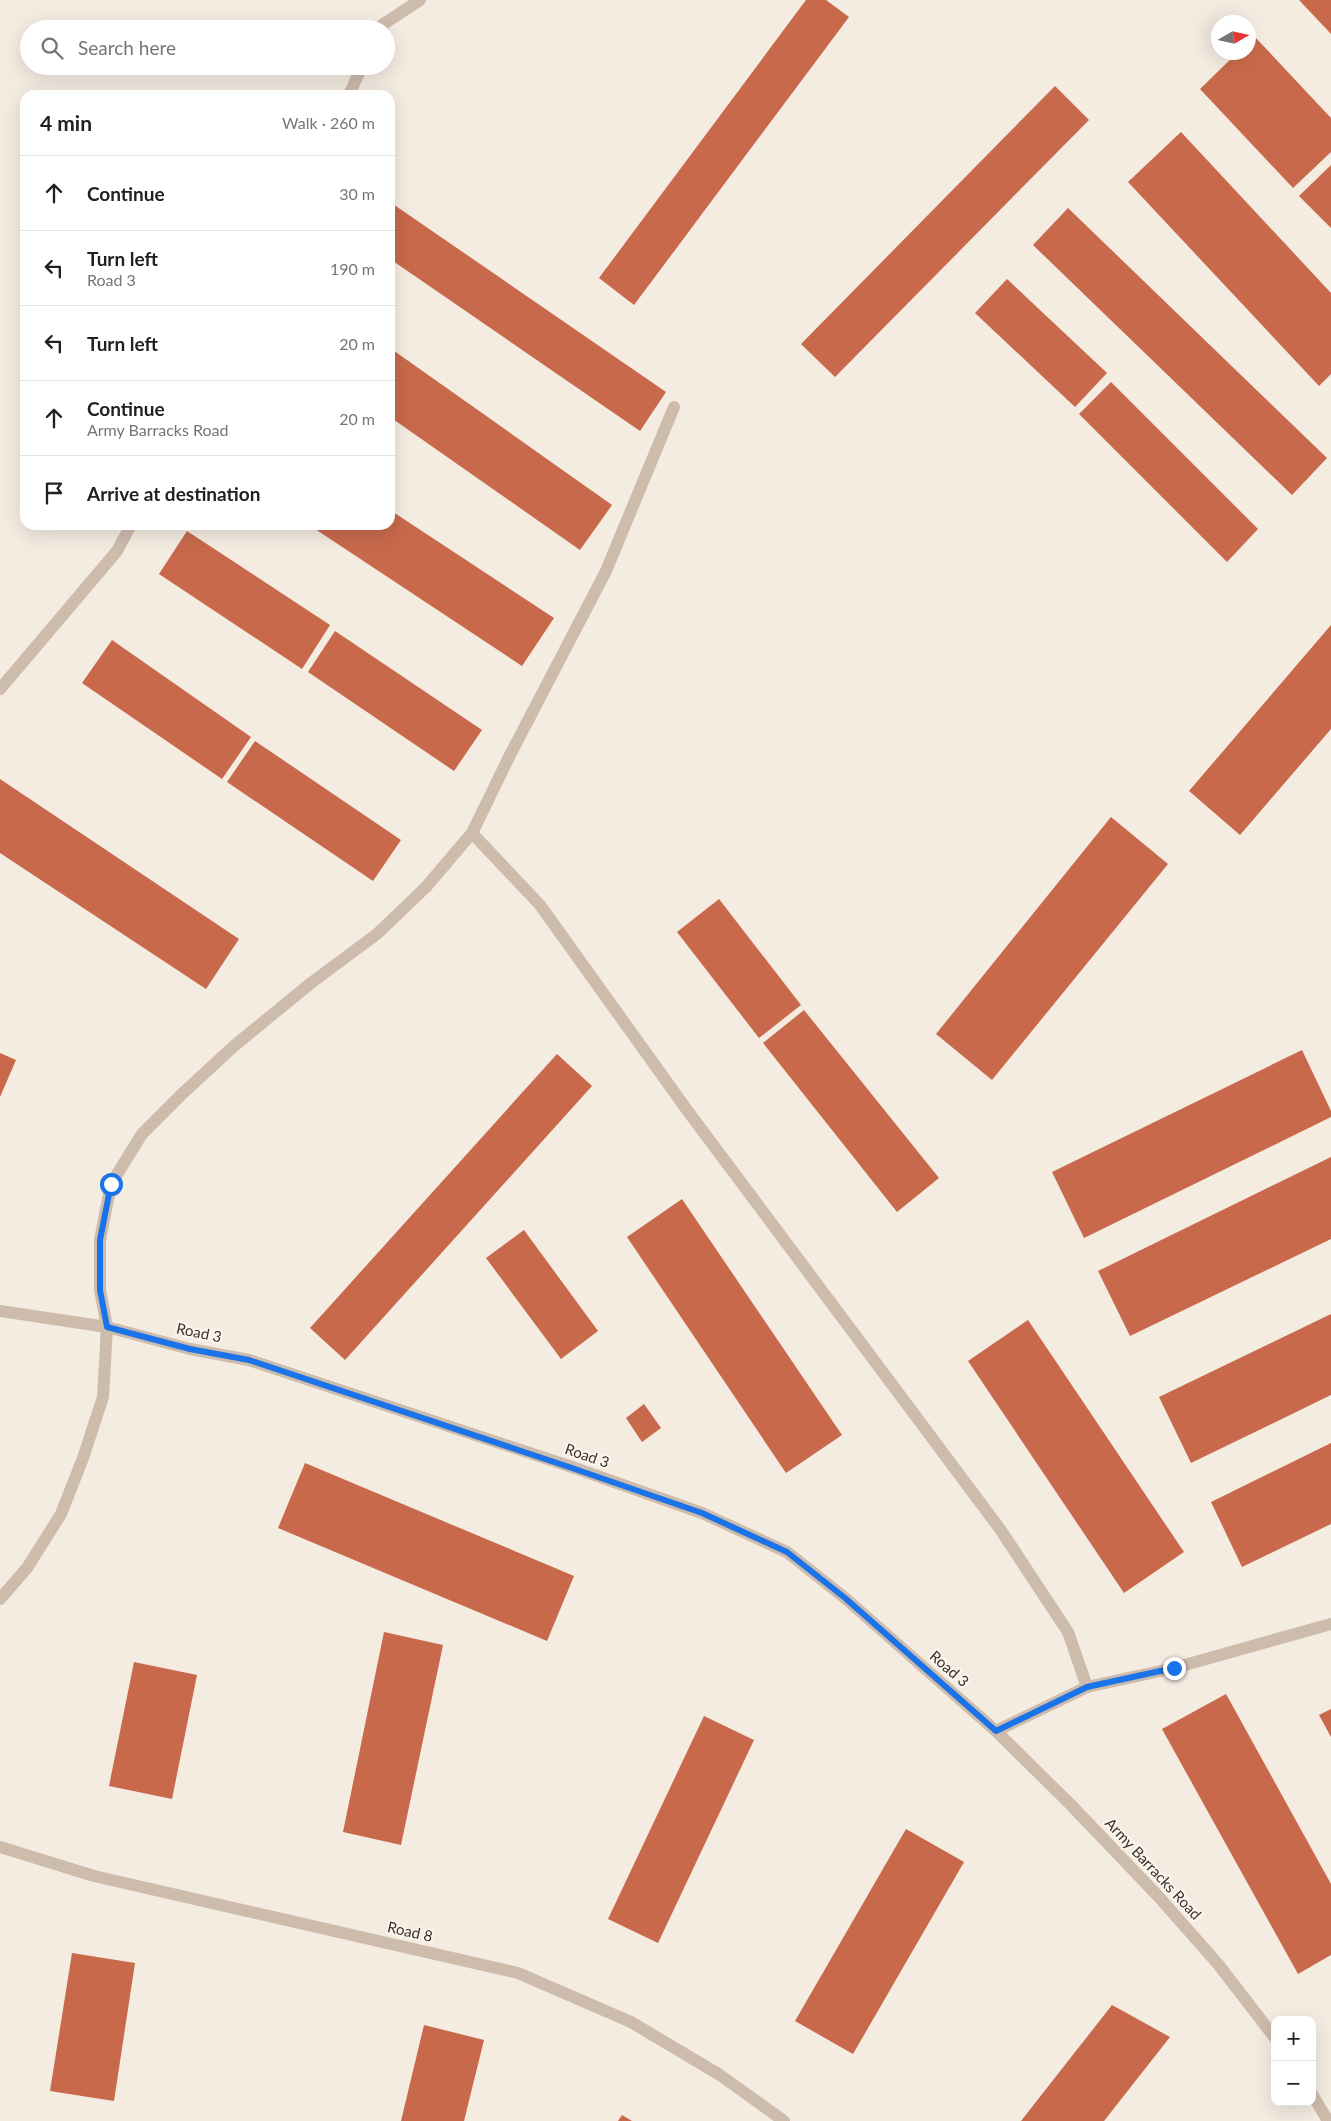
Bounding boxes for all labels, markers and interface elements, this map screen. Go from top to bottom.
north arrow [1211,15,1256,60]
search box [20,20,395,75]
icon: search [38,34,66,62]
text: Search here [78,36,176,59]
text: 4 min [40,110,92,135]
text: Walk · 260 m [282,113,375,132]
icon: ahead [40,179,68,207]
text: Continue [87,182,165,205]
text: 30 m [339,184,375,203]
text: Turn left [87,247,158,270]
icon: left [40,254,68,282]
text: 190 m [330,259,375,278]
text: Road 3 [87,270,136,289]
icon: left [40,329,68,357]
text: Turn left [87,332,158,355]
text: 20 m [339,334,375,353]
text: Continue [87,397,165,420]
icon: ahead [40,404,68,432]
text: 20 m [339,409,375,428]
text: Army Barracks Road [87,420,228,439]
icon: arrive [40,479,68,507]
text: Arrive at destination [87,482,260,505]
route start [100,1173,123,1196]
street label: Road 3 [175,1318,223,1346]
street label: Road 3 [563,1439,612,1471]
street label: Road 3 [926,1646,973,1690]
route end [1163,1657,1186,1680]
street label: Army Barracks Road [1102,1814,1206,1923]
street label: Road 8 [386,1917,435,1945]
map controls [1271,2016,1316,2106]
button: + [1271,2016,1316,2061]
button: − [1271,2061,1316,2106]

